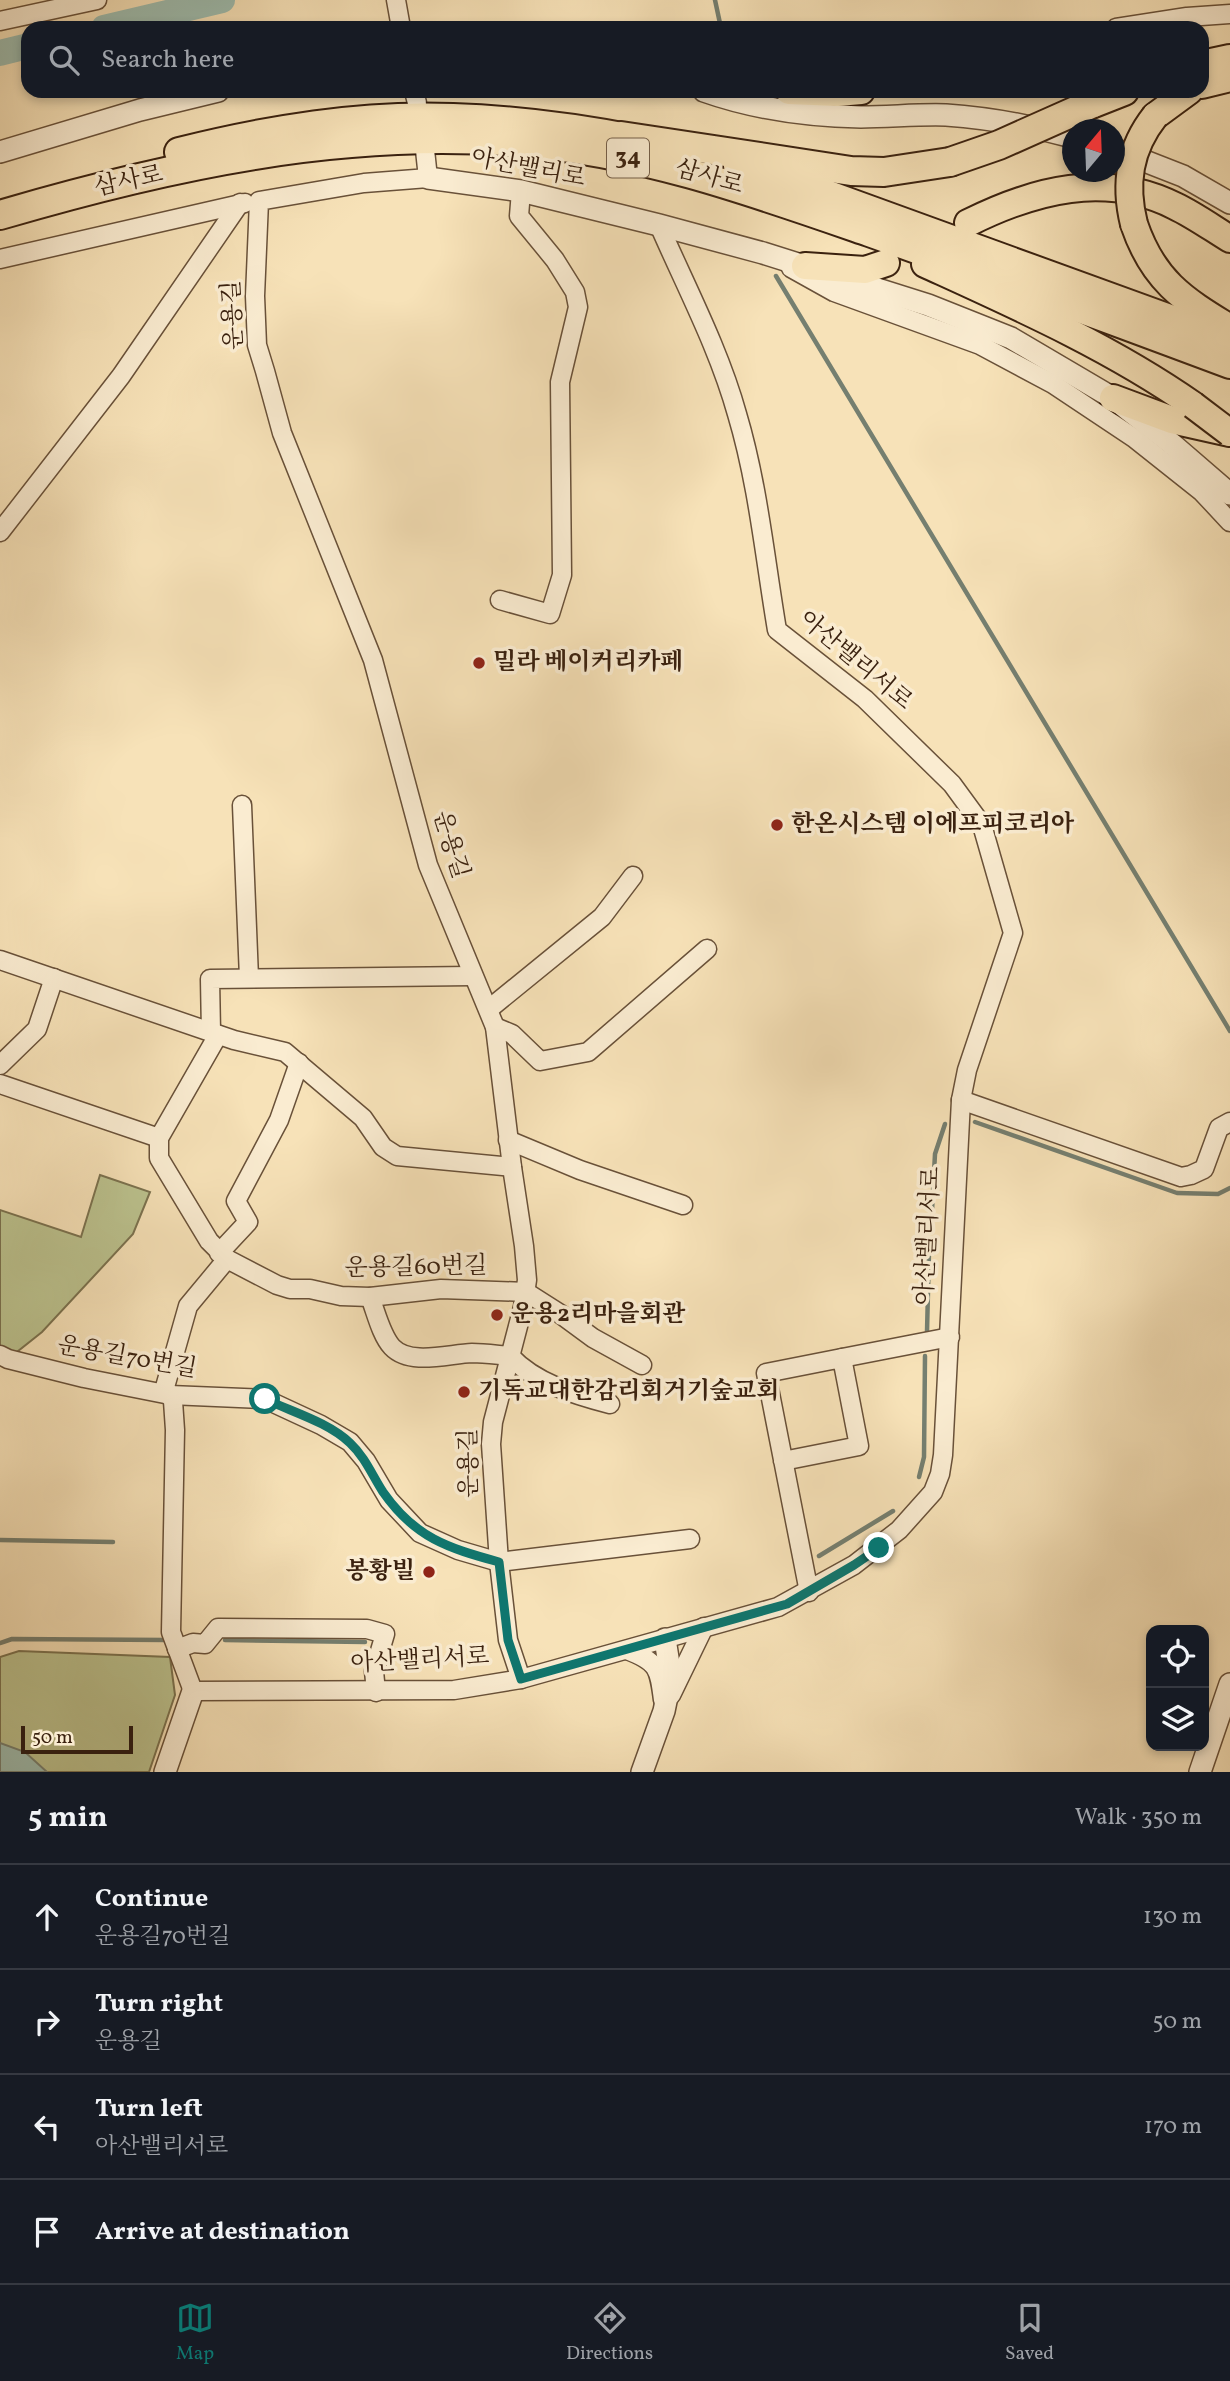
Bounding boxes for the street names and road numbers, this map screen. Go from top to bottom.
road number: 34 [607,139,649,178]
street label: 아산밸리로 [468,141,588,197]
street label: 삼사로 [671,152,747,204]
street label: 삼사로 [91,158,167,206]
street label: 운용길 [215,279,253,351]
street label: 아산밸리서로 [791,603,919,719]
street label: 운용길 [424,807,476,883]
street label: 아산밸리서로 [908,1166,950,1306]
street label: 운용길60번길 [344,1250,488,1286]
street label: 운용길70번길 [55,1329,199,1387]
street label: 운용길 [452,1428,488,1498]
street label: 아산밸리서로 [350,1640,490,1682]

